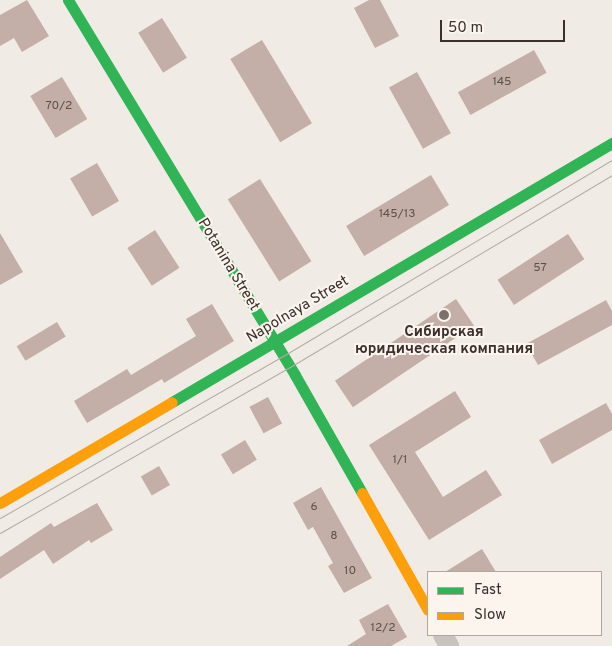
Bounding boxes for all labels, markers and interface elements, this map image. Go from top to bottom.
scale bar [442,10,567,42]
text: 50 m [448,19,483,38]
house number: 145 [492,76,512,90]
house number: 70/2 [46,100,72,114]
house number: 145/13 [379,208,415,222]
street label: Potanina Street [193,215,263,315]
house number: 57 [533,262,547,276]
street label: Napolnaya Street [244,272,352,348]
marker: Сибирская юридическая компания [438,309,450,321]
place label: Сибирская юридическая компания [355,323,533,358]
house number: 1/1 [393,454,407,468]
house number: 6 [310,501,318,515]
house number: 8 [330,530,338,544]
house number: 10 [344,565,356,579]
legend [427,571,602,636]
text: Fast [474,581,502,600]
text: Slow [474,606,506,625]
house number: 12/2 [370,622,396,636]

